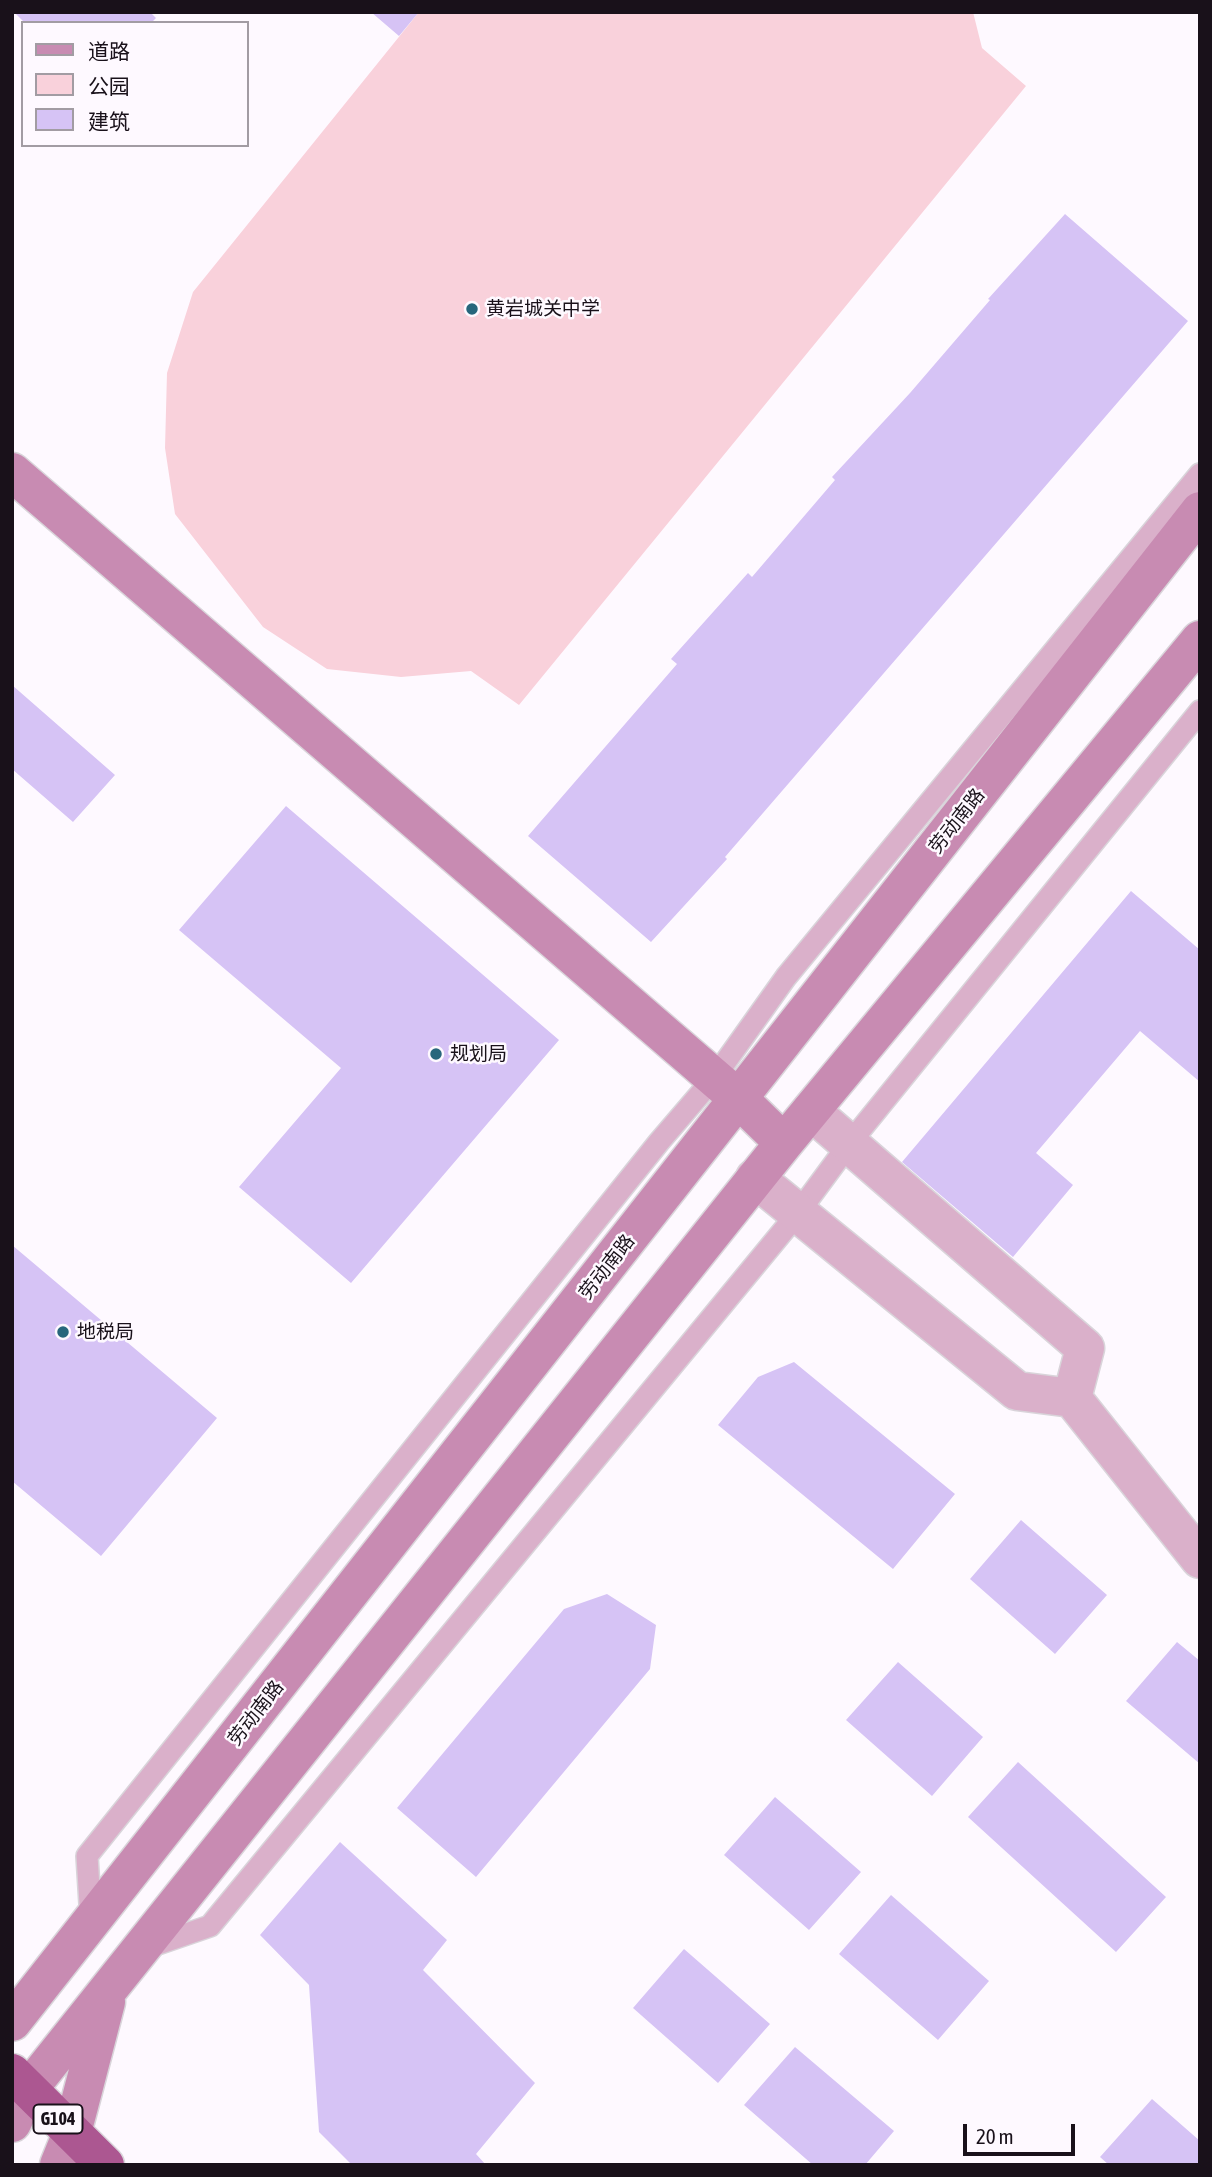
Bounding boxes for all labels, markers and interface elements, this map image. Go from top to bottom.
legend [21,21,248,147]
text: 道路 [88,39,130,63]
text: 公园 [88,74,130,98]
text: 建筑 [88,109,130,133]
place label: 黄岩城关中学 [486,298,600,320]
marker: 黄岩城关中学 [464,301,480,317]
street label: 劳动南路 [925,784,989,858]
place label: 规划局 [450,1043,507,1065]
marker: 规划局 [428,1046,444,1062]
street label: 劳动南路 [575,1230,639,1304]
place label: 地税局 [77,1321,134,1343]
marker: 地税局 [55,1324,71,1340]
street label: 劳动南路 [224,1676,288,1750]
road number: G104 [34,2104,82,2134]
scale bar [967,2110,1079,2154]
text: 20 m [976,2124,1014,2148]

